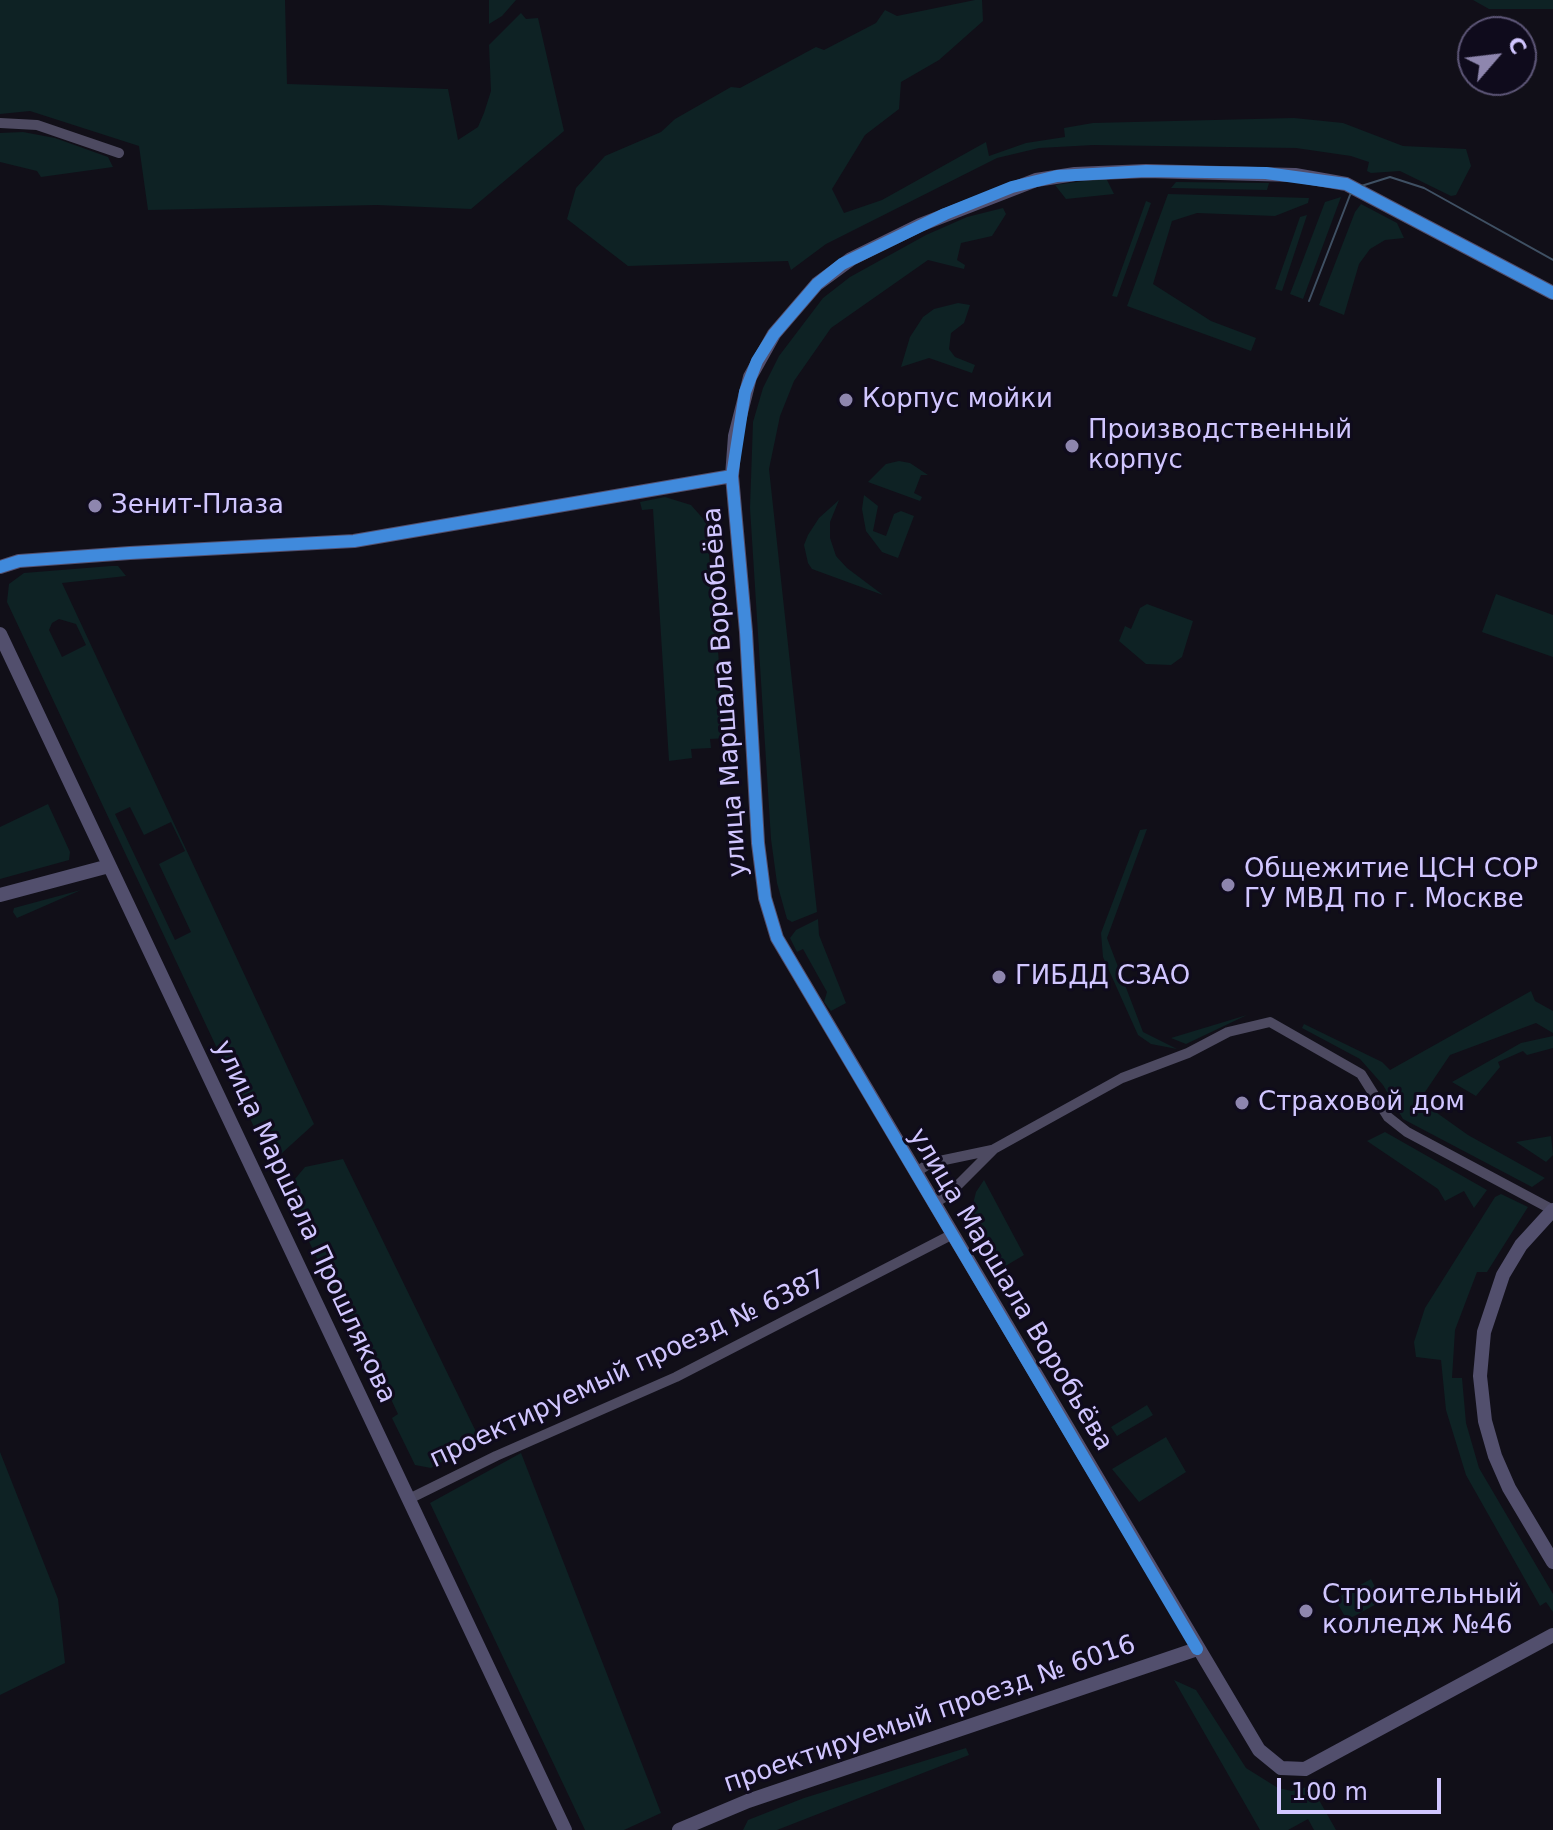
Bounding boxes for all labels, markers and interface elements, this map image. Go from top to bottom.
north arrow [1457,16,1537,96]
text: С [1502,32,1532,58]
place label: Корпус мойки [862,384,1053,416]
marker: Корпус мойки [837,391,855,409]
place label: Производственный корпус [1088,415,1352,476]
marker: Производственный корпус [1063,437,1081,455]
place label: Зенит-Плаза [111,490,284,522]
marker: Зенит-Плаза [86,497,104,515]
street label: улица Маршала Воробьёва [697,506,755,878]
place label: Общежитие ЦСН СОР ГУ МВД по г. Москве [1244,854,1538,916]
marker: Общежитие ЦСН СОР ГУ МВД по г. Москве [1219,876,1237,894]
place label: ГИБДД СЗАО [1015,961,1190,993]
marker: ГИБДД СЗАО [990,968,1008,986]
street label: улица Маршала Прошлякова [206,1035,402,1409]
place label: Страховой дом [1258,1087,1465,1119]
marker: Страховой дом [1233,1094,1251,1112]
street label: улица Маршала Воробьёва [901,1123,1119,1457]
street label: проектируемый проезд № 6387 [425,1264,831,1476]
place label: Строительный колледж №46 [1322,1580,1522,1642]
marker: Строительный колледж №46 [1297,1602,1315,1620]
street label: проектируемый проезд № 6016 [720,1630,1140,1800]
scale bar [1281,1762,1445,1812]
text: 100 m [1291,1778,1368,1806]

